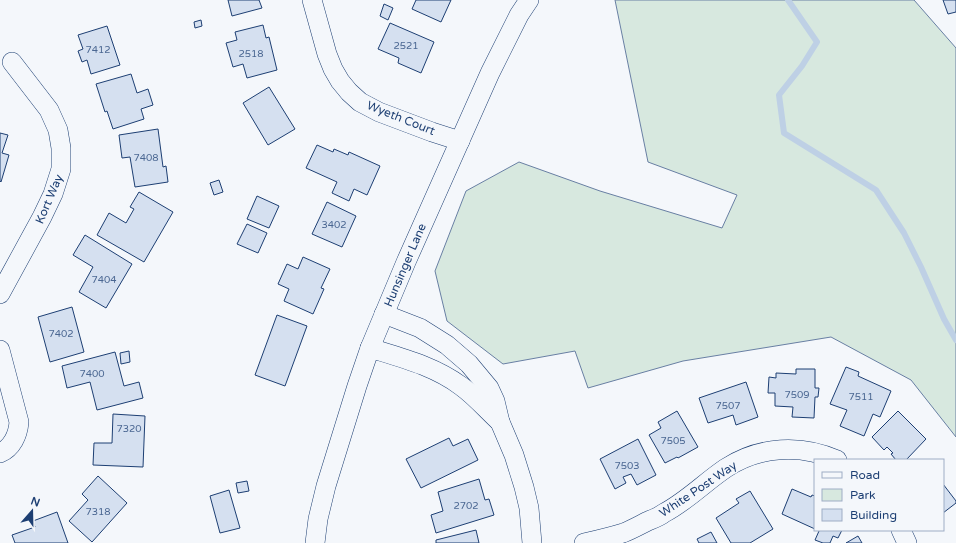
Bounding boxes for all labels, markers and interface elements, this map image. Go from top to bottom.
house number: 2521 [393,40,419,52]
house number: 7412 [85,44,111,56]
house number: 2518 [238,48,264,60]
street label: Wyeth Court [365,98,437,138]
house number: 7408 [133,152,159,164]
street label: Kort Way [32,172,66,226]
house number: 3402 [321,219,347,231]
street label: Hunsinger Lane [381,221,429,309]
house number: 7404 [91,274,117,286]
house number: 7402 [48,328,74,340]
house number: 7400 [79,368,105,380]
house number: 7509 [784,389,810,401]
house number: 7511 [848,391,874,403]
house number: 7507 [715,400,741,412]
house number: 7320 [116,423,142,435]
house number: 7505 [660,435,686,447]
street label: White Post Way [657,458,740,520]
legend [814,459,944,531]
house number: 7503 [614,460,640,472]
text: Road [850,468,880,482]
text: Park [850,488,876,502]
north arrow [12,491,52,531]
text: N [29,494,42,510]
house number: 2702 [453,500,479,512]
house number: 7318 [85,506,111,518]
text: Building [850,508,897,522]

